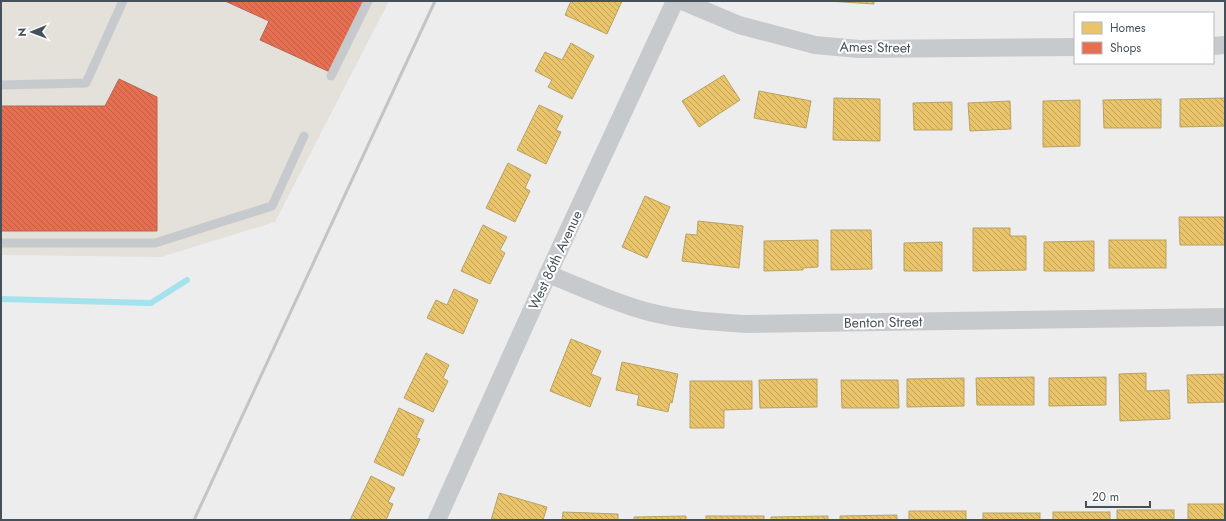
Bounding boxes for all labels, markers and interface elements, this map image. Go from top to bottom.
north arrow [12,12,52,52]
legend [1074,12,1214,64]
text: Homes [1110,19,1146,37]
text: N [14,28,30,37]
street label: Ames Street [840,36,911,58]
text: Shops [1110,39,1141,57]
street label: West 86th Avenue [523,207,587,313]
street label: Benton Street [844,311,923,333]
scale bar [1086,483,1150,509]
text: 20 m [1092,488,1119,506]

